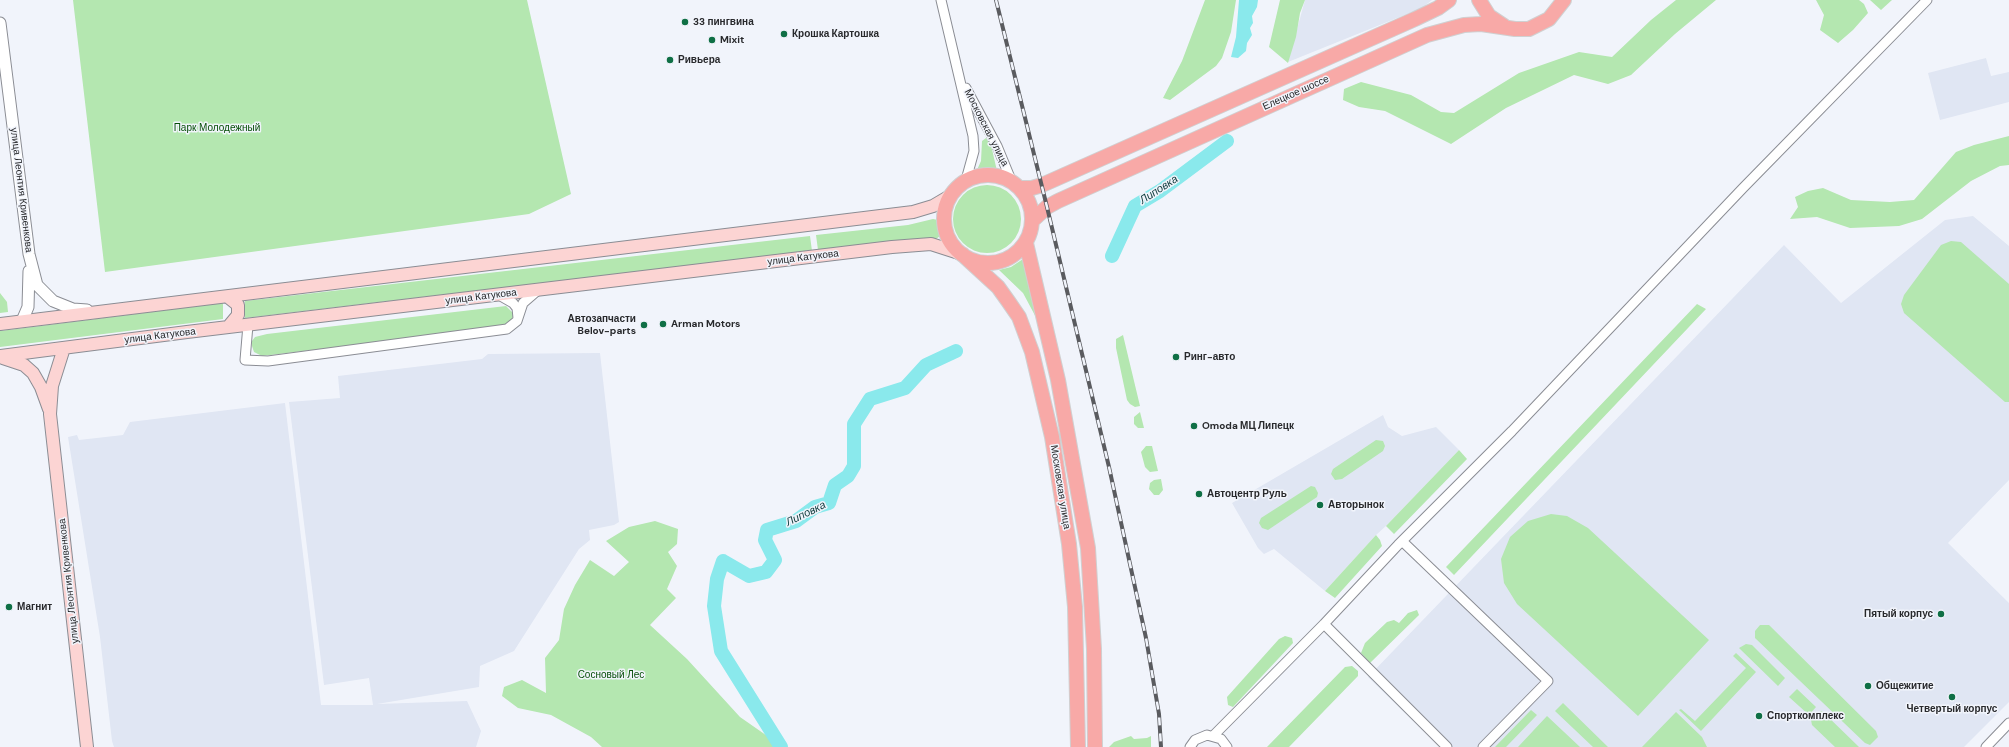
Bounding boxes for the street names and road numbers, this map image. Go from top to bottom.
street label: Елецкое шоссе [1261,73,1331,113]
street label: Московская улица [961,87,1011,169]
street label: улица Леонтия Кривенкова [7,127,35,253]
street label: улица Катукова [767,248,839,268]
street label: улица Катукова [445,287,517,307]
street label: улица Катукова [124,326,196,346]
street label: Московская улица [1047,444,1073,530]
street label: улица Леонтия Кривенкова [56,518,82,644]

